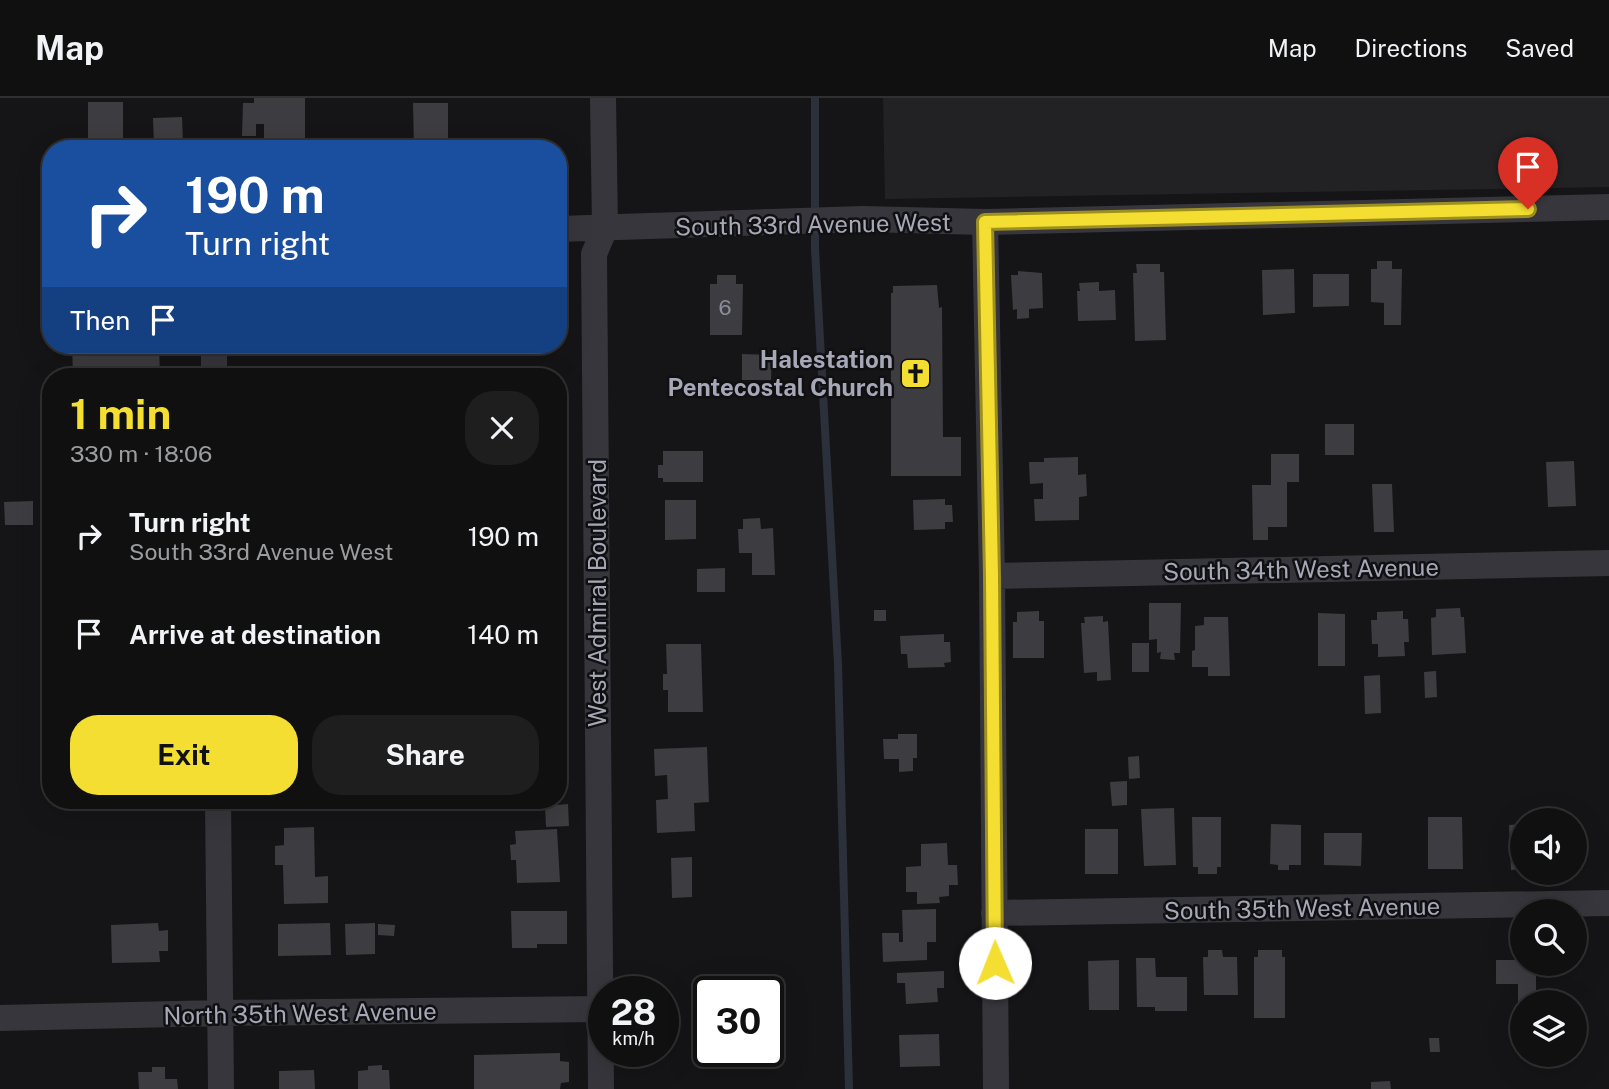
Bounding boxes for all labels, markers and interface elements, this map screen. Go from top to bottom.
text: Map [35,29,104,67]
text: Map [1268,34,1317,62]
text: Directions [1355,34,1467,62]
text: Saved [1505,34,1574,62]
pin [1498,137,1558,209]
icon: arrive [1509,148,1547,186]
text: 190 m [185,166,325,224]
icon: right [70,168,161,259]
street label: South 33rd Avenue West [675,208,951,240]
text: Turn right [185,225,330,262]
house number: 6 [718,295,732,320]
icon: arrive [144,301,182,339]
text: Then [70,305,130,336]
place label: Halestation Pentecostal Church [667,345,893,401]
church icon: Halestation Pentecostal Church [899,356,933,390]
text: 1 min [70,389,171,438]
button: close [465,391,539,465]
text: 330 m · 18:06 [70,440,212,467]
street label: West Admiral Boulevard [583,459,611,727]
text: Turn right [129,507,251,538]
icon: right [70,517,108,555]
text: 190 m [468,521,539,552]
text: South 33rd Avenue West [129,538,394,565]
street label: South 34th West Avenue [1163,553,1439,585]
icon: arrive [70,615,108,653]
text: Arrive at destination [129,619,381,650]
text: 140 m [467,619,539,650]
button: Exit [70,715,298,795]
button: Share [312,715,539,795]
map controls [1510,808,1587,1067]
button: sound [1510,808,1587,885]
street label: South 35th West Avenue [1164,892,1440,924]
button: search [1510,899,1587,976]
position arrow [958,926,1032,1000]
speed limit sign: 30 [693,976,784,1067]
button: layers [1510,990,1587,1067]
text: 28 [611,992,656,1033]
street label: North 35th West Avenue [163,997,437,1029]
text: km/h [612,1028,655,1049]

